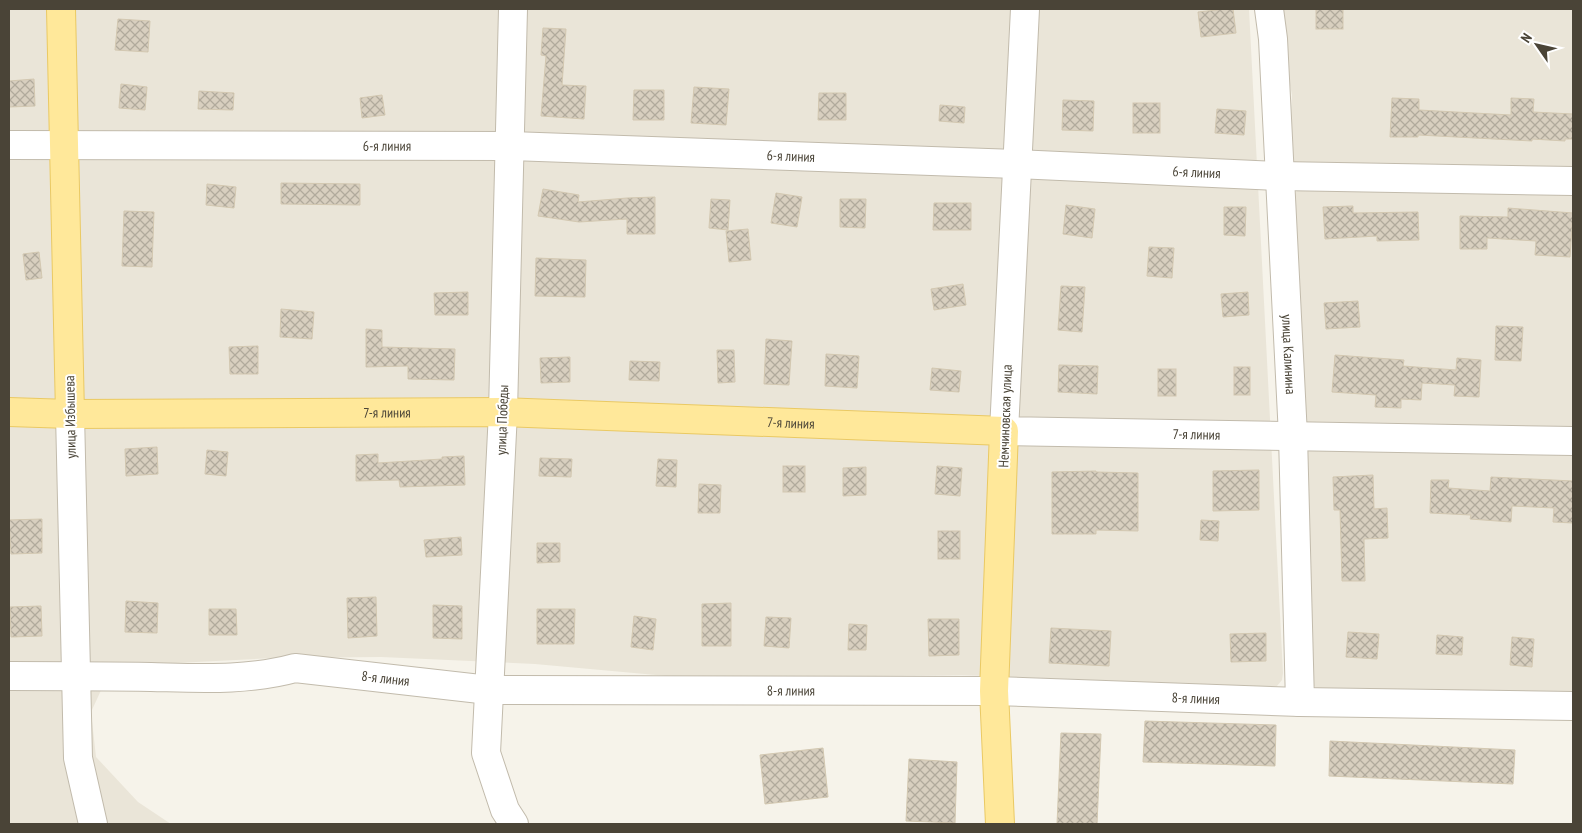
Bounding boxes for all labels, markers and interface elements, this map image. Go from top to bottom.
north arrow [1512,20,1562,70]
text: N [1517,30,1536,46]
street label: 6-я линия [363,137,411,155]
street label: 6-я линия [766,146,815,166]
street label: 6-я линия [1172,162,1221,182]
street label: улица Калинина [1278,314,1300,395]
street label: Немчиновская улица [994,364,1016,468]
street label: улица Избышева [60,375,80,459]
street label: улица Победы [492,385,512,455]
street label: 7-я линия [363,403,411,422]
street label: 7-я линия [767,413,815,433]
street label: 7-я линия [1173,425,1220,444]
street label: 8-я линия [361,667,411,690]
street label: 8-я линия [767,682,815,700]
street label: 8-я линия [1171,688,1220,708]

